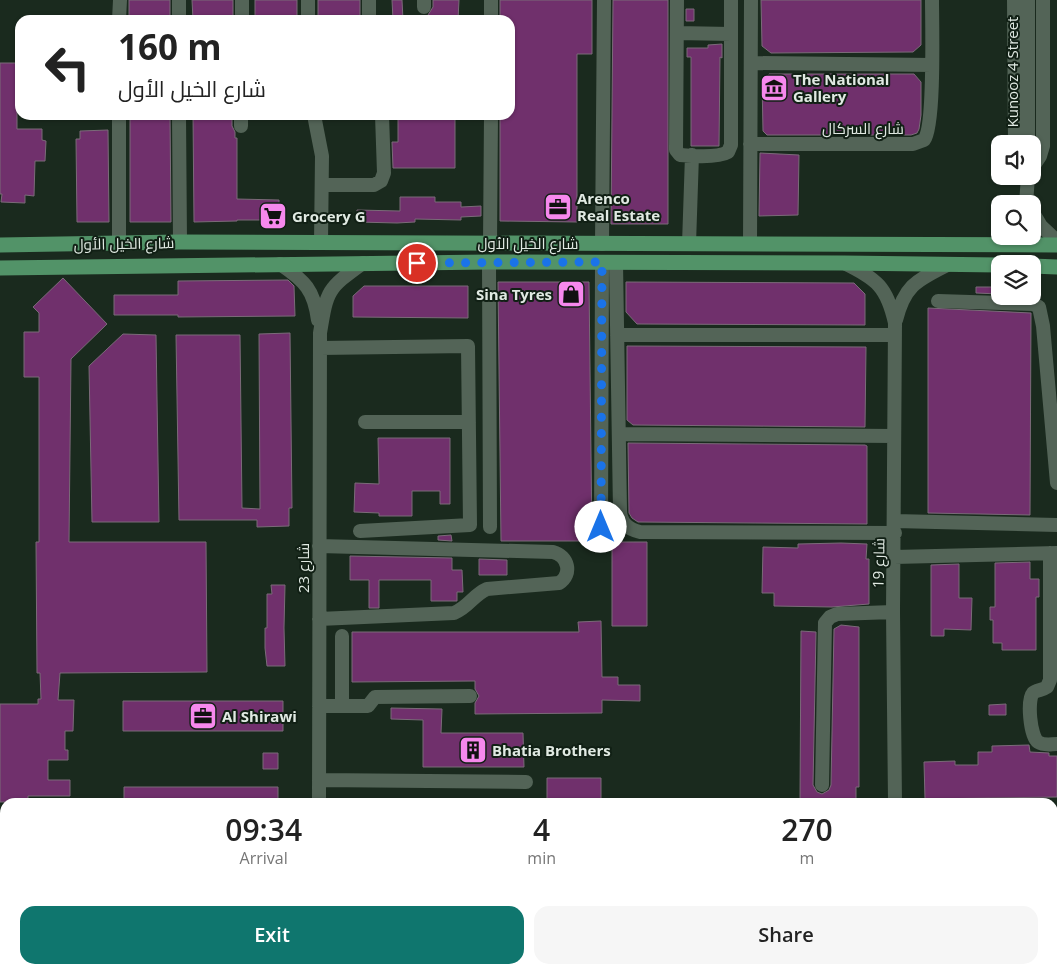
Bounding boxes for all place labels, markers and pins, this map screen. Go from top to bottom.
place label: The National Gallery [793,69,889,106]
museum icon: The National Gallery [759,73,789,103]
place label: Arenco Real Estate [577,188,660,225]
office icon: Arenco Real Estate [543,192,573,222]
supermarket icon: Grocery G [258,201,288,231]
place label: Grocery G [292,206,366,226]
pin [396,242,438,284]
shop icon: Sina Tyres [556,279,586,309]
place label: Sina Tyres [476,284,552,304]
office icon: Al Shirawi [188,701,218,731]
place label: Al Shirawi [222,706,297,726]
building icon: Bhatia Brothers [458,735,488,765]
place label: Bhatia Brothers [492,740,611,760]

